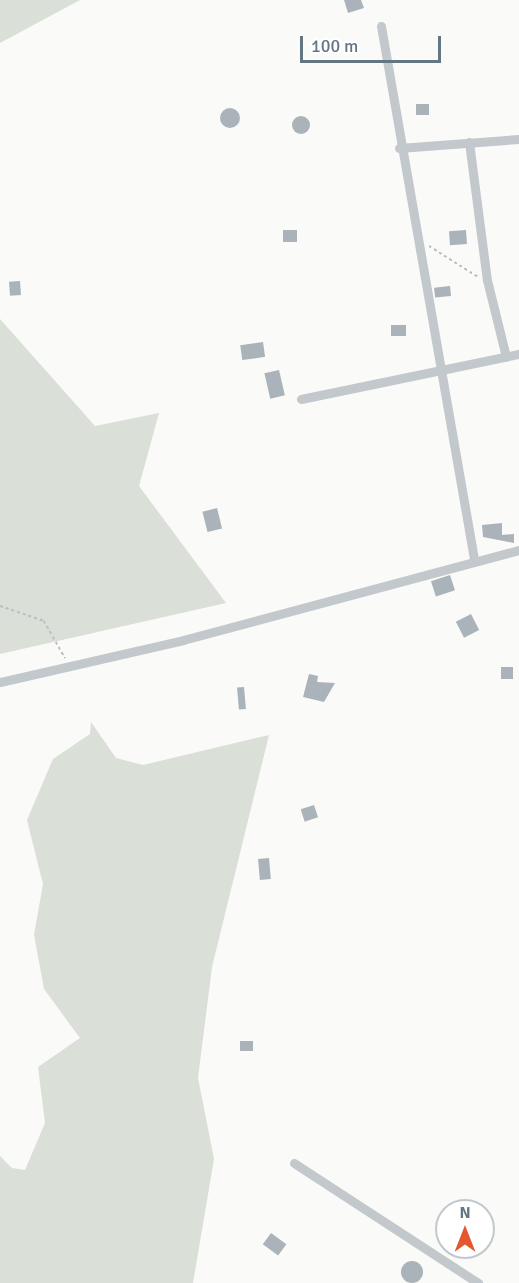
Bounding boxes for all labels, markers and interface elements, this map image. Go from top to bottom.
scale bar [303,24,444,62]
text: 100 m [311,35,358,57]
north arrow [435,1199,495,1259]
text: N [459,1203,471,1223]

